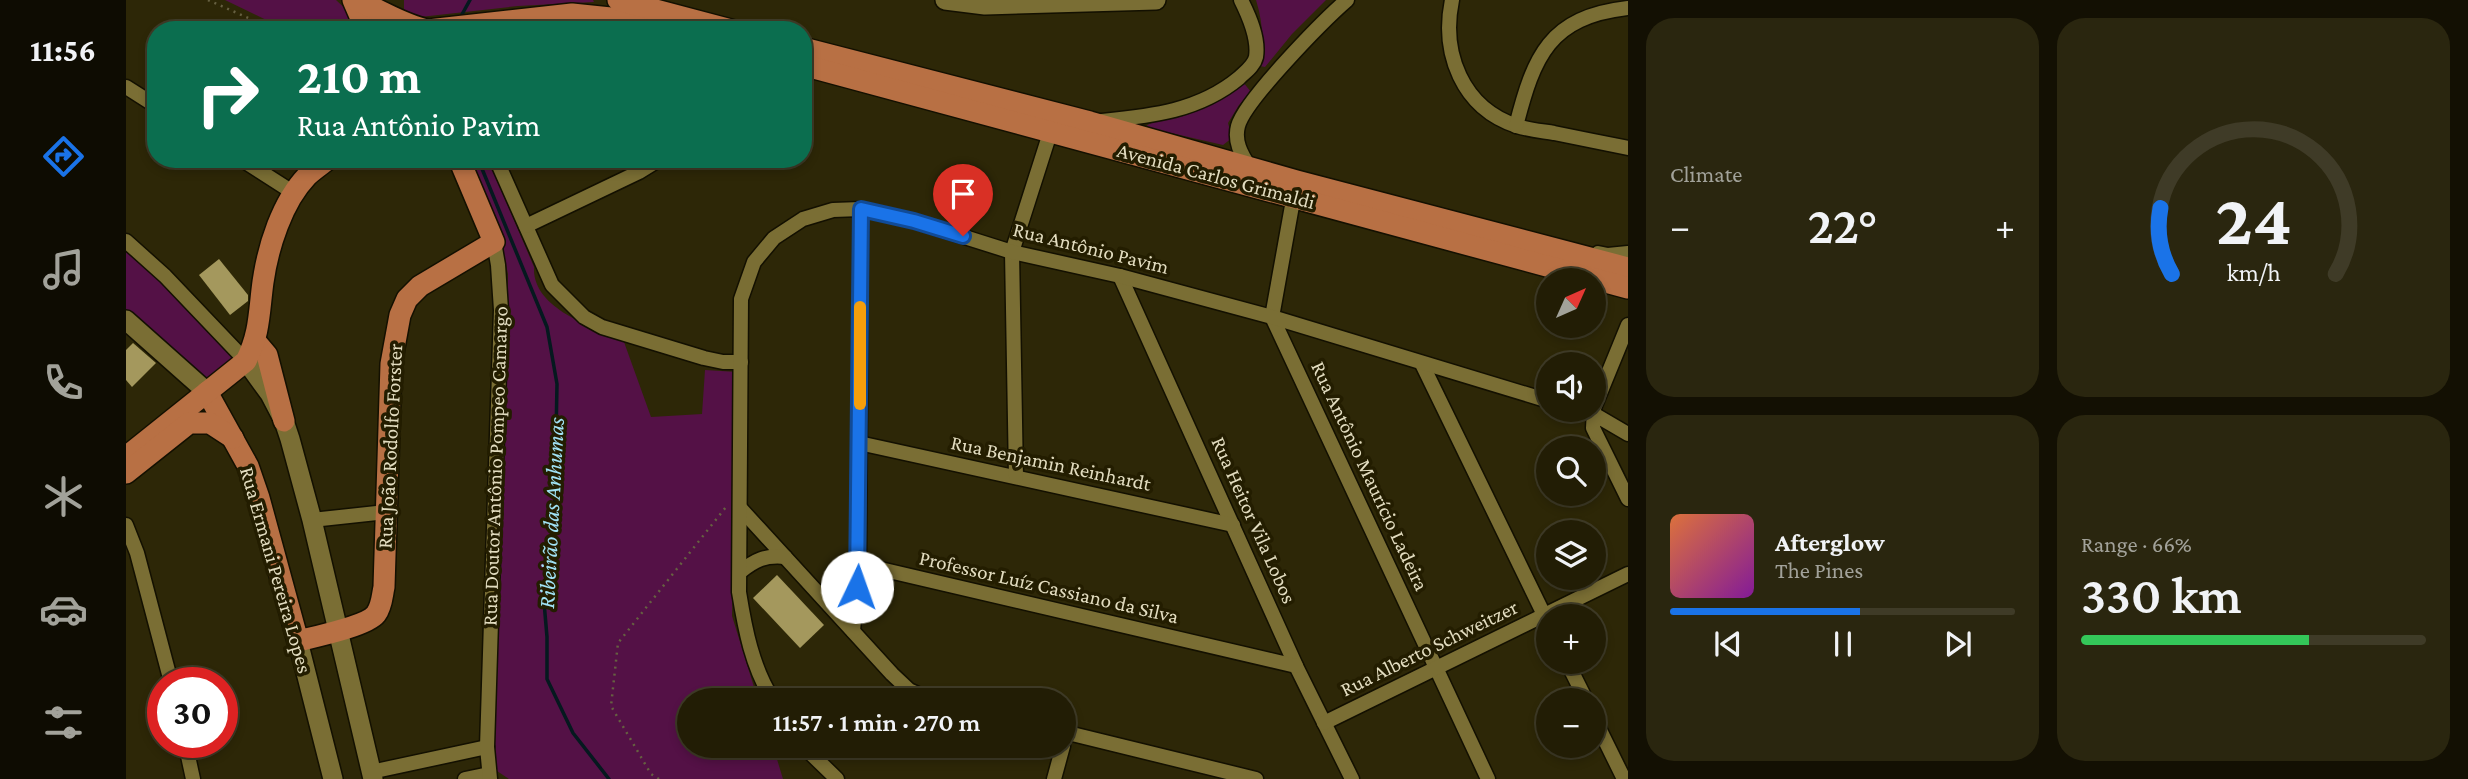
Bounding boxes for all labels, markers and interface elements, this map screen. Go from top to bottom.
text: 11:56 [30,32,96,68]
icon: right [182,49,273,140]
text: 210 m [297,49,421,104]
text: Rua Antônio Pavim [297,107,540,143]
icon: directions [39,132,88,181]
street label: Avenida Carlos Grimaldi [1114,138,1318,214]
text: Climate [1670,161,1742,187]
pin [933,164,993,236]
icon: arrive [944,175,982,213]
text: 24 [2215,179,2292,260]
text: 22° [1808,196,1877,254]
text: − [1670,205,1690,247]
text: + [1995,205,2015,247]
street label: Rua Antônio Pavim [1011,217,1171,279]
icon: music [39,245,88,294]
text: km/h [2227,258,2280,285]
north arrow [1536,268,1606,338]
map controls [1536,268,1606,758]
street label: Rua Doutor Antônio Pompeo Camargo [477,306,513,626]
street label: Rua João Rodolfo Forster [373,342,407,549]
button: sound [1536,352,1606,422]
street label: Rua Antônio Maurício Ladeira [1306,357,1434,595]
icon: phone [39,358,88,407]
water label: Ribeirão das Anhumas [533,416,569,609]
street label: Rua Benjamin Reinhardt [949,430,1154,496]
street label: Rua Heitor Vila Lobos [1206,433,1302,607]
button: search [1536,436,1606,506]
street label: Rua Ermani Pereira Lopes [235,464,317,676]
icon: climate [39,472,88,521]
button: layers [1536,520,1606,590]
text: Afterglow [1775,528,1885,557]
text: Range · 66% [2081,531,2192,557]
street label: Professor Luíz Cassiano da Silva [917,545,1181,629]
position arrow [820,550,894,624]
text: The Pines [1775,557,1863,583]
text: 330 km [2081,566,2242,624]
icon: car [39,585,88,634]
street label: Rua Alberto Schweitzer [1336,594,1522,701]
button: + [1536,604,1606,674]
icon: previous [1709,625,1747,663]
icon: pause [1824,625,1862,663]
icon: next [1939,625,1977,663]
speed limit sign: 30 [147,667,238,758]
button: − [1536,688,1606,758]
icon: filters [39,698,88,747]
text: 11:57 · 1 min · 270 m [773,708,980,737]

